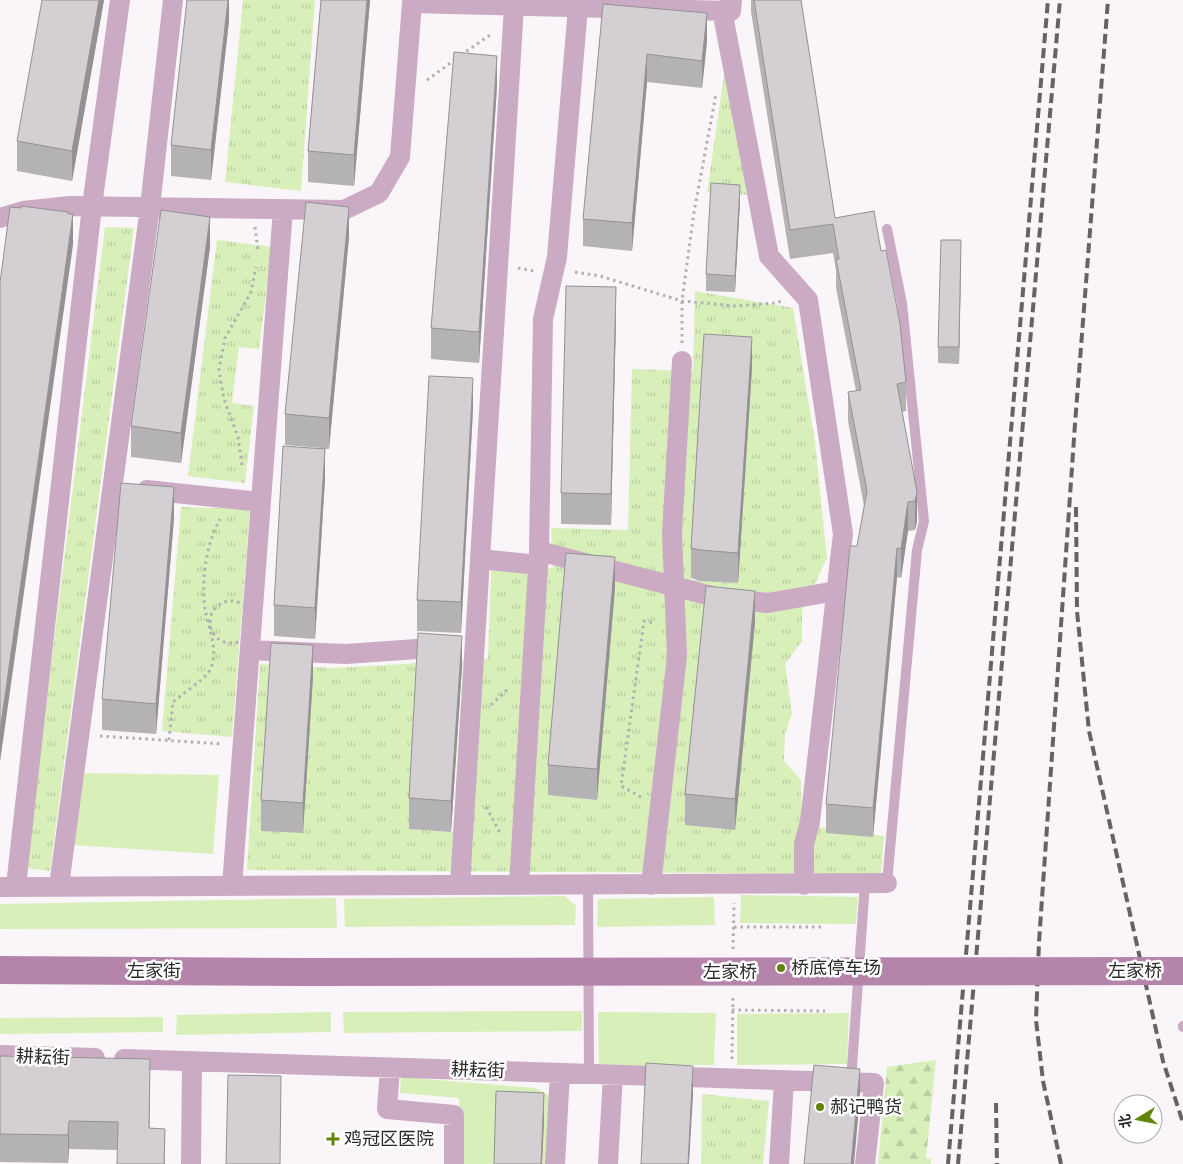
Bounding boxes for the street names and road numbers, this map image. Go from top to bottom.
street label: 左家街 [127,960,181,982]
street label: 左家桥 [1108,960,1162,982]
street label: 左家桥 [703,961,757,983]
street label: 耕耘街 [16,1045,70,1069]
street label: 耕耘街 [451,1058,505,1082]

